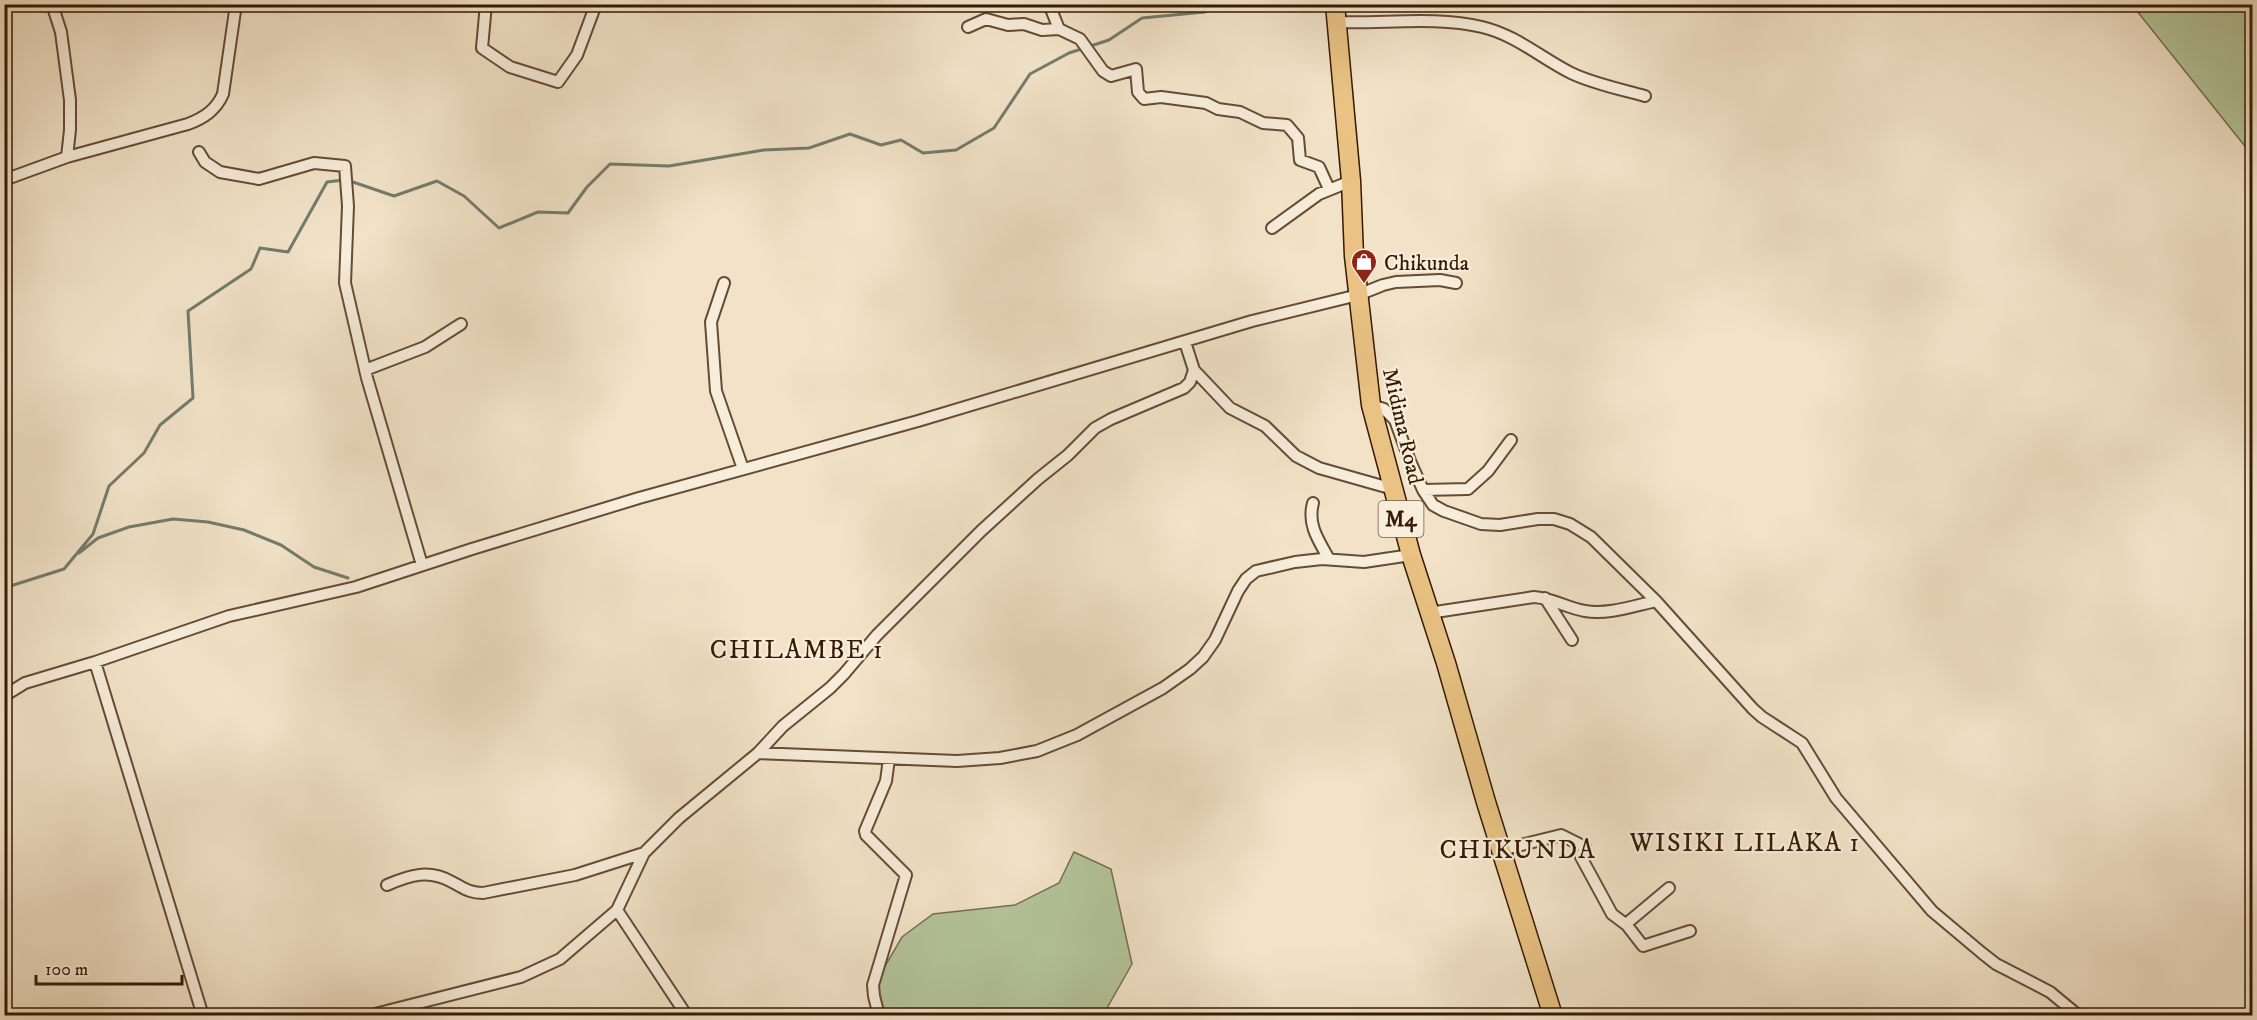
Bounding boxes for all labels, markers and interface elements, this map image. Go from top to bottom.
shop icon: Chikunda [1349,247,1379,285]
place label: Chikunda [1384,250,1470,277]
street label: Midima Road [1376,366,1429,487]
road number: M4 [1378,501,1424,537]
district label: CHILAMBE 1 [710,634,884,667]
district label: WISIKI LILAKA 1 [1628,827,1861,860]
district label: CHIKUNDA [1440,834,1596,867]
scale bar [36,948,182,986]
text: 100 m [45,959,88,981]

